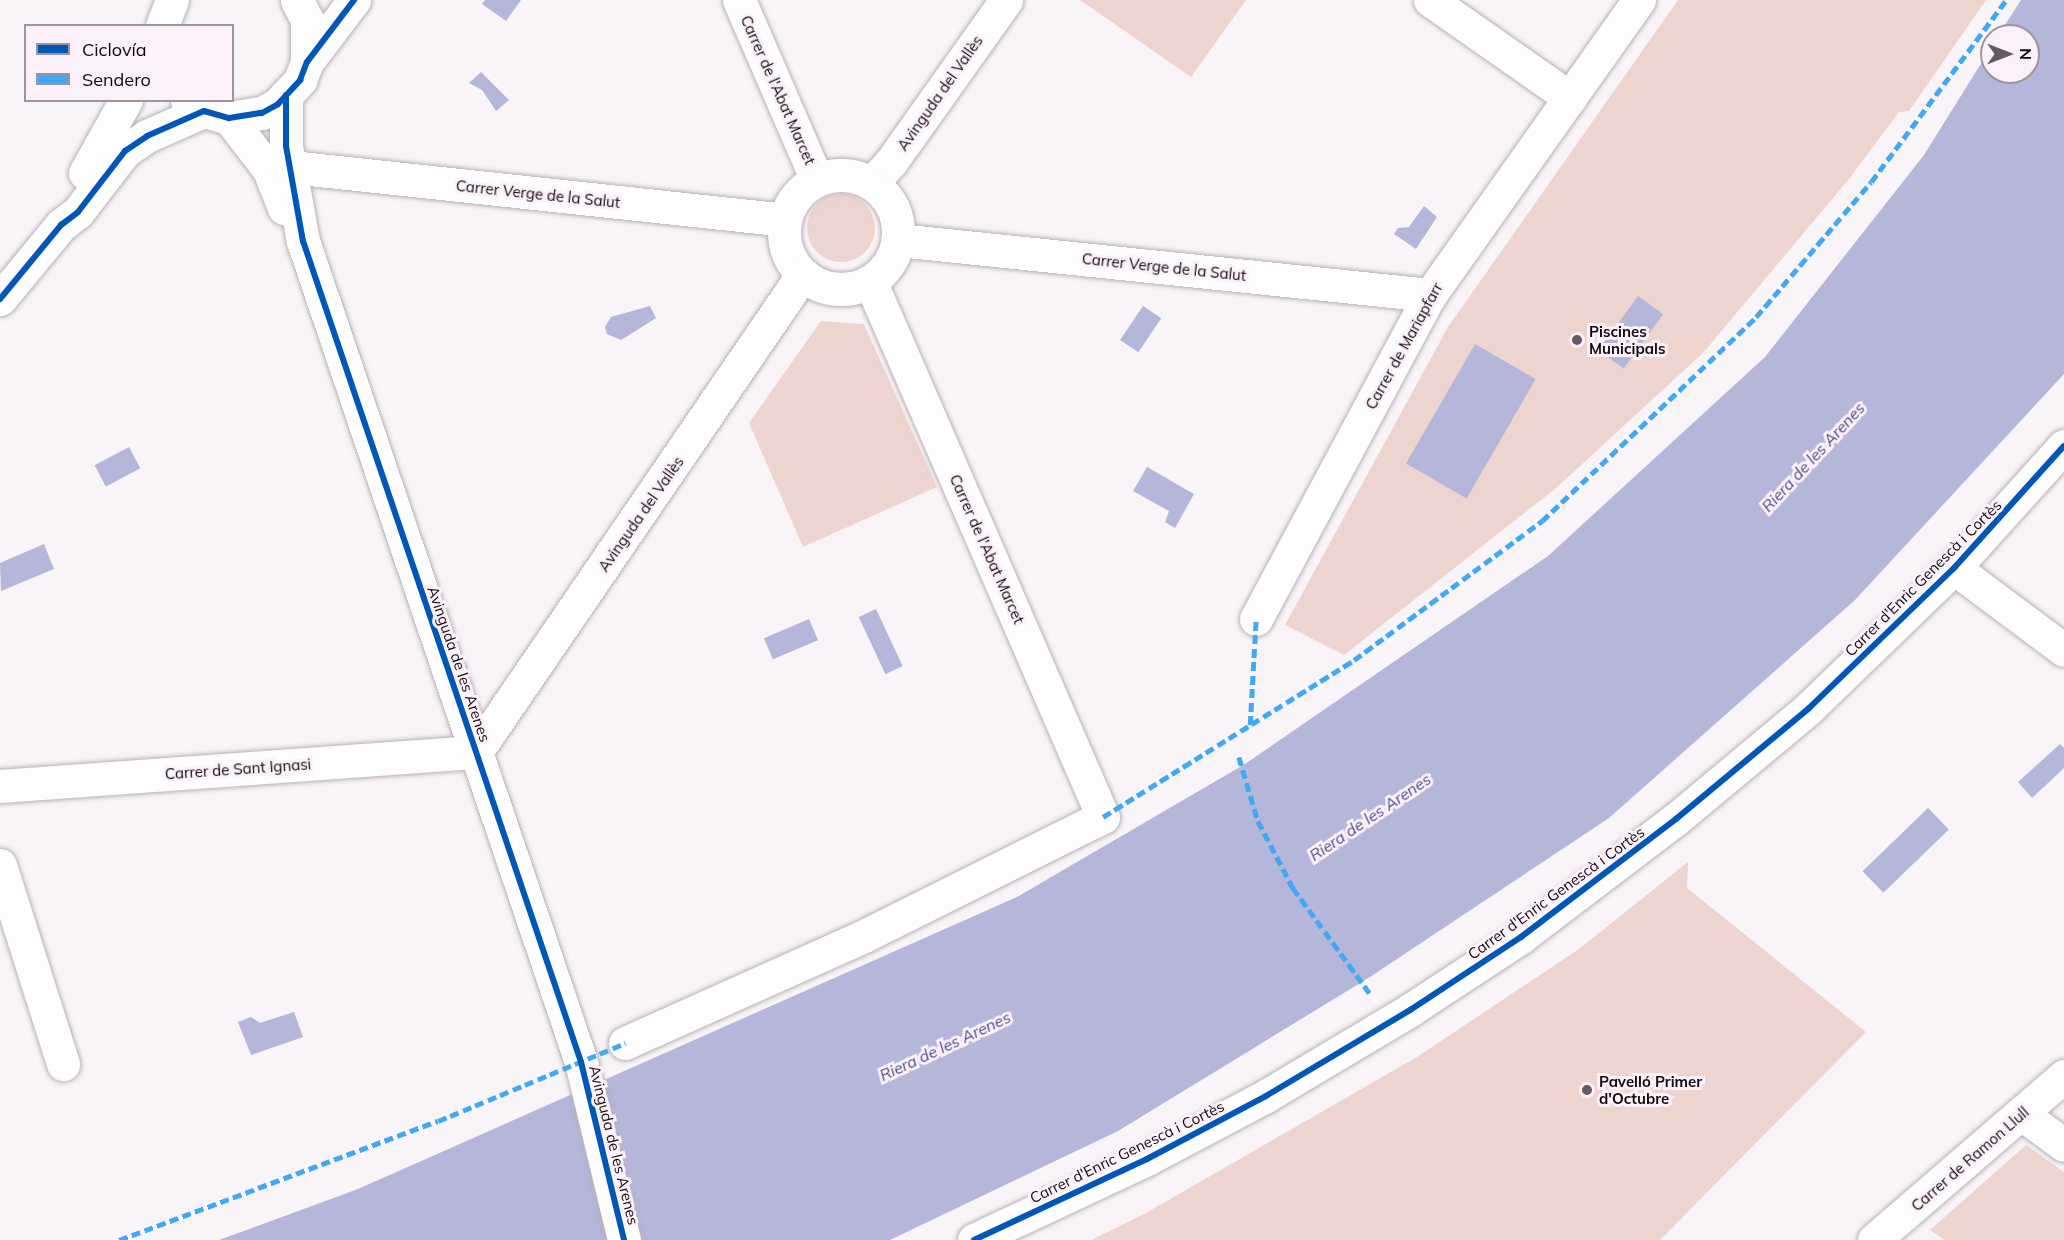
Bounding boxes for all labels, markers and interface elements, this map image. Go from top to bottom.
street label: Carrer de l'Abat Marcet [737,13,819,167]
legend [24,24,234,102]
north arrow [1980,24,2040,84]
street label: Avinguda del Vallès [893,32,987,154]
text: Ciclovía [82,38,147,61]
text: N [2016,48,2036,60]
text: Sendero [82,68,151,91]
street label: Carrer Verge de la Salut [455,176,621,212]
street label: Carrer Verge de la Salut [1081,249,1247,285]
street label: Carrer de Mariapfarr [1362,279,1446,413]
place label: Piscines Municipals [1589,322,1665,357]
marker: Piscines Municipals [1570,333,1584,347]
water label: Riera de les Arenes [1757,398,1869,516]
street label: Avinguda del Vallès [594,453,688,575]
street label: Carrer de l'Abat Marcet [946,472,1028,626]
street label: Carrer d'Enric Genescà i Cortès [1841,496,2005,660]
street label: Avinguda de les Arenes [424,584,494,744]
street label: Carrer de Sant Ignasi [164,755,312,783]
water label: Riera de les Arenes [1306,769,1434,865]
street label: Carrer d'Enric Genescà i Cortès [1464,823,1648,963]
water label: Riera de les Arenes [876,1007,1014,1085]
street label: Avinguda de les Arenes [585,1063,643,1227]
place label: Pavelló Primer d'Octubre [1599,1072,1702,1107]
marker: Pavelló Primer d'Octubre [1580,1083,1594,1097]
street label: Carrer d'Enric Genescà i Cortès [1027,1097,1227,1207]
street label: Carrer de Ramon Llull [1908,1103,2032,1215]

